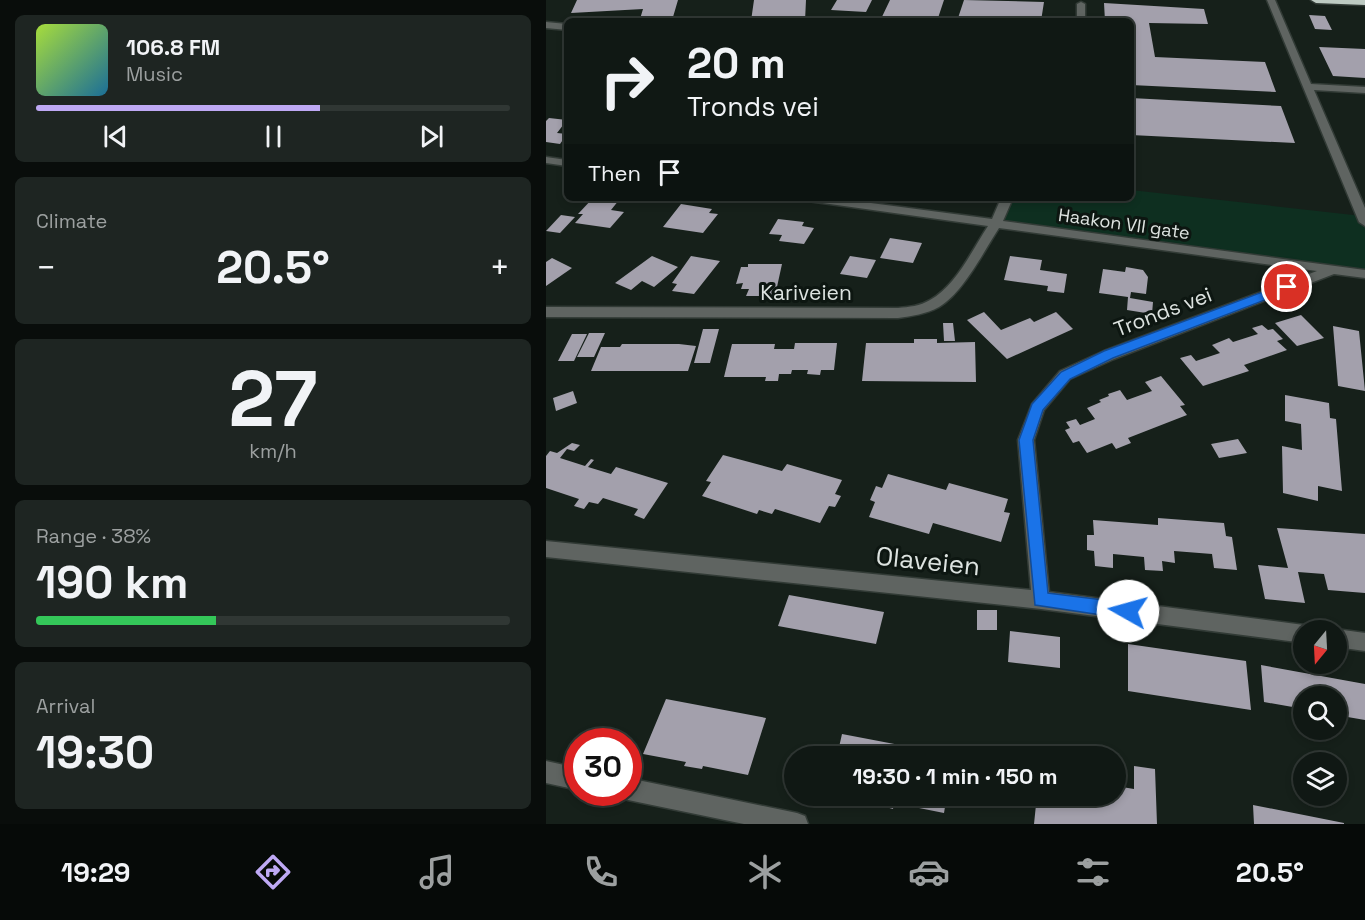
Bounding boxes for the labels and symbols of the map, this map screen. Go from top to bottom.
street label: Haakon VII gate [1057,203,1191,244]
pin [1261,261,1312,312]
street label: Kariveien [760,279,852,306]
street label: Tronds vei [1110,281,1216,343]
street label: Olaveien [874,539,982,583]
position arrow [1096,579,1160,643]
north arrow [1293,620,1347,674]
speed limit sign: 30 [564,728,642,806]

